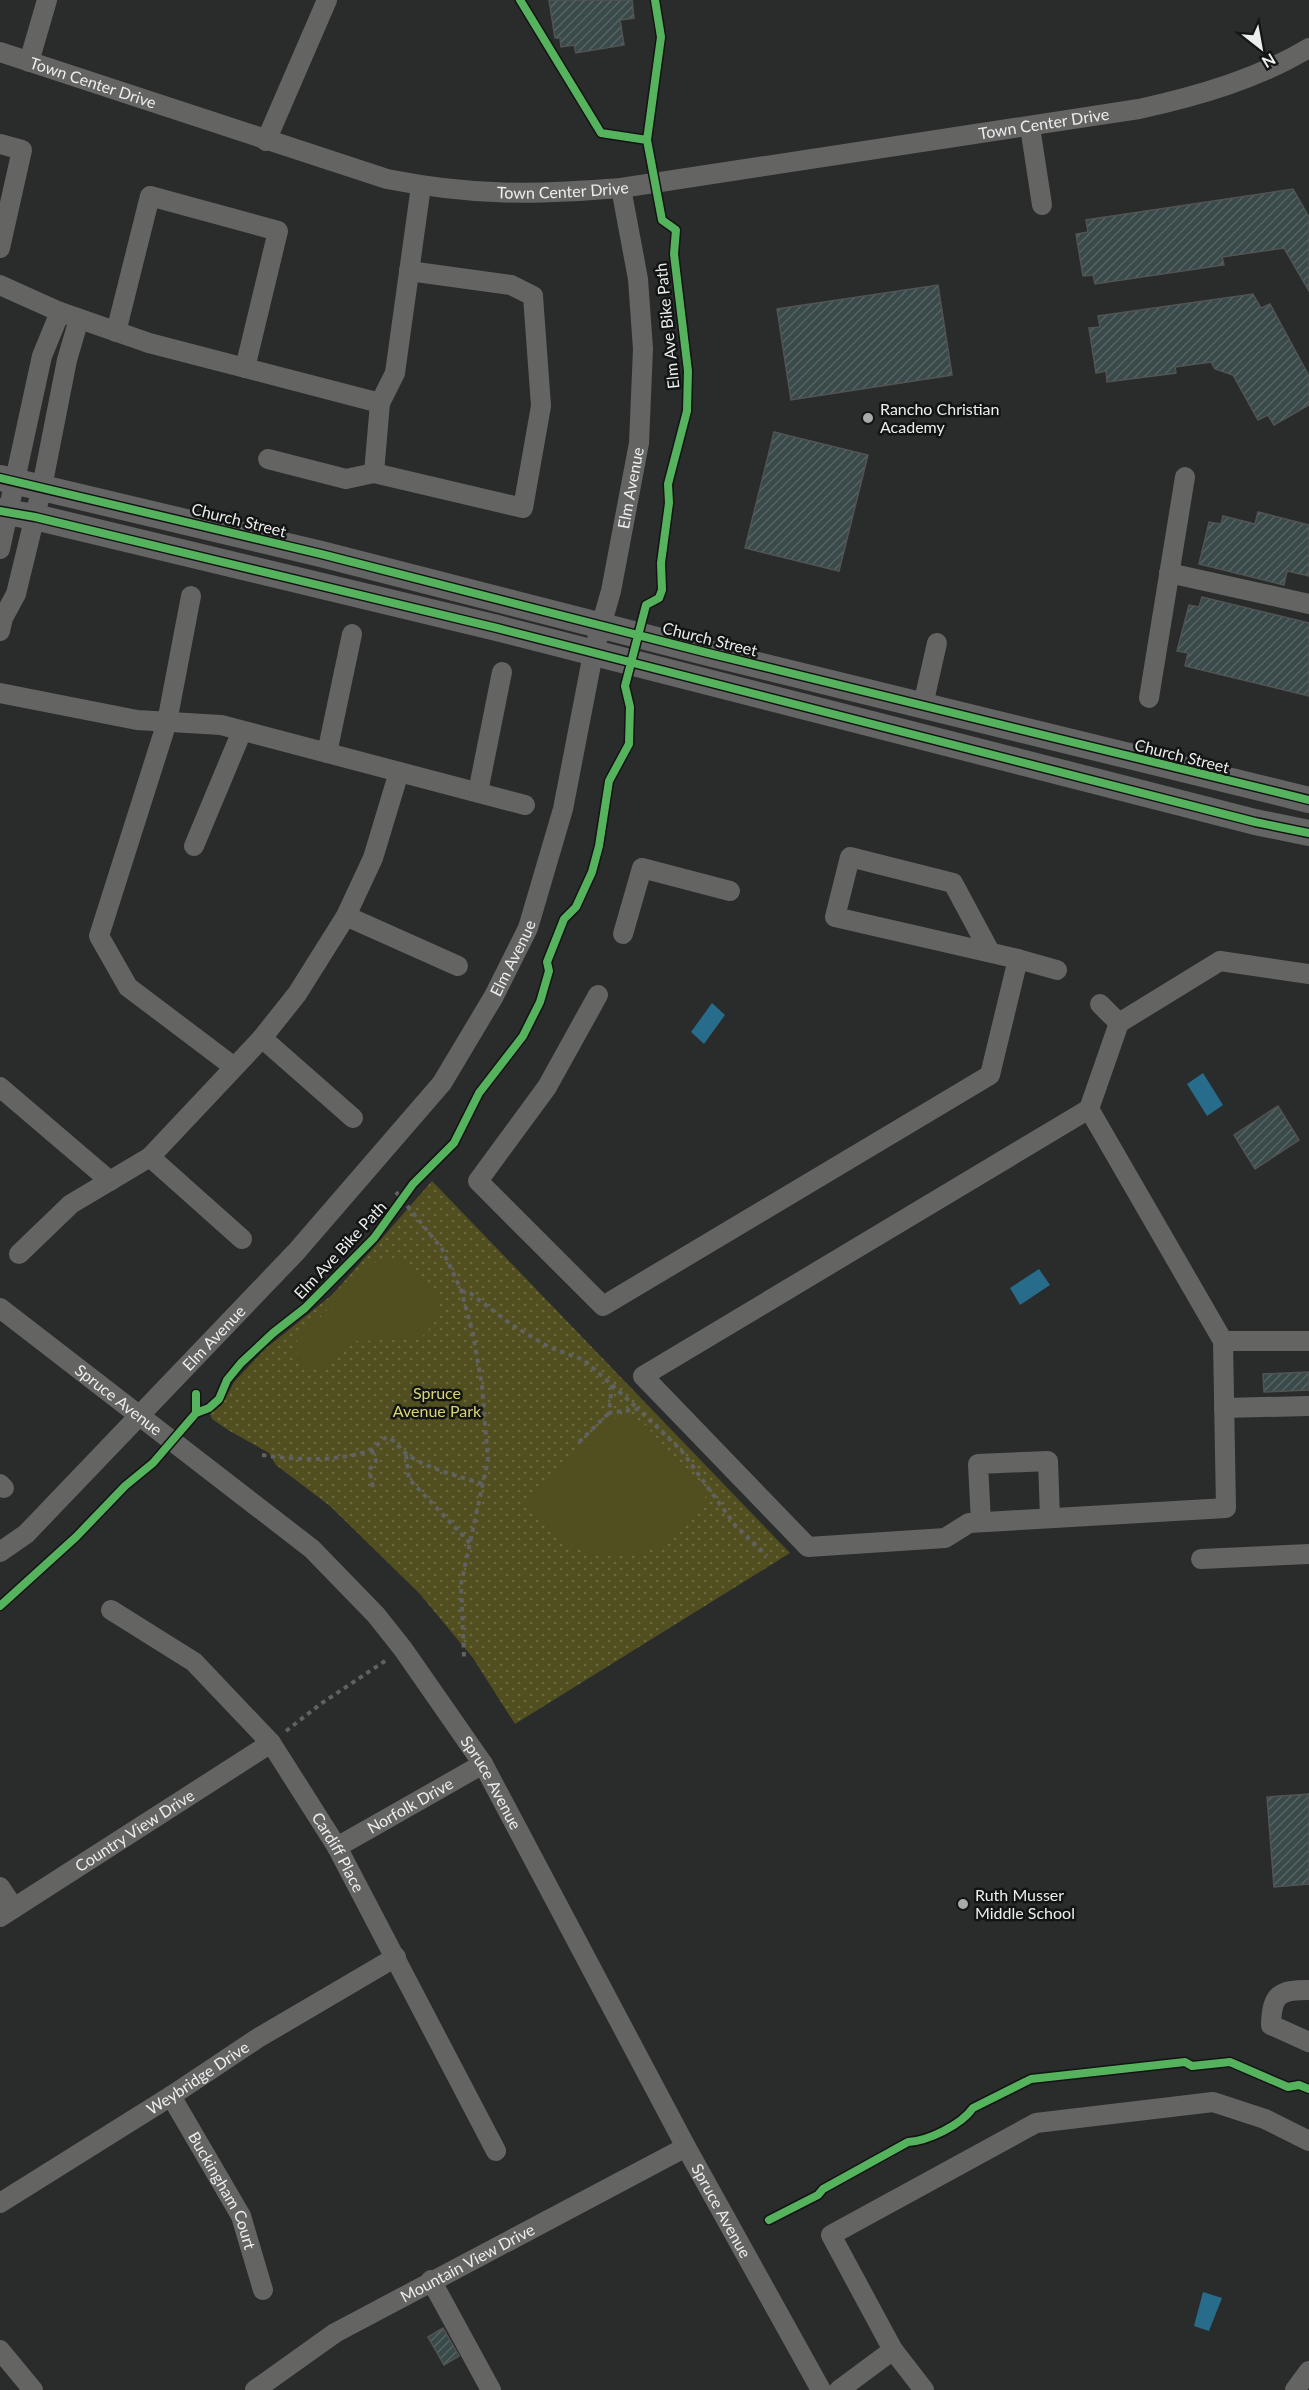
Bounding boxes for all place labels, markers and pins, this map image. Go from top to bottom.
place label: Rancho Christian Academy [880,399,999,436]
marker: Rancho Christian Academy [861,411,875,425]
place label: Ruth Musser Middle School [975,1885,1075,1922]
marker: Ruth Musser Middle School [956,1897,970,1911]

